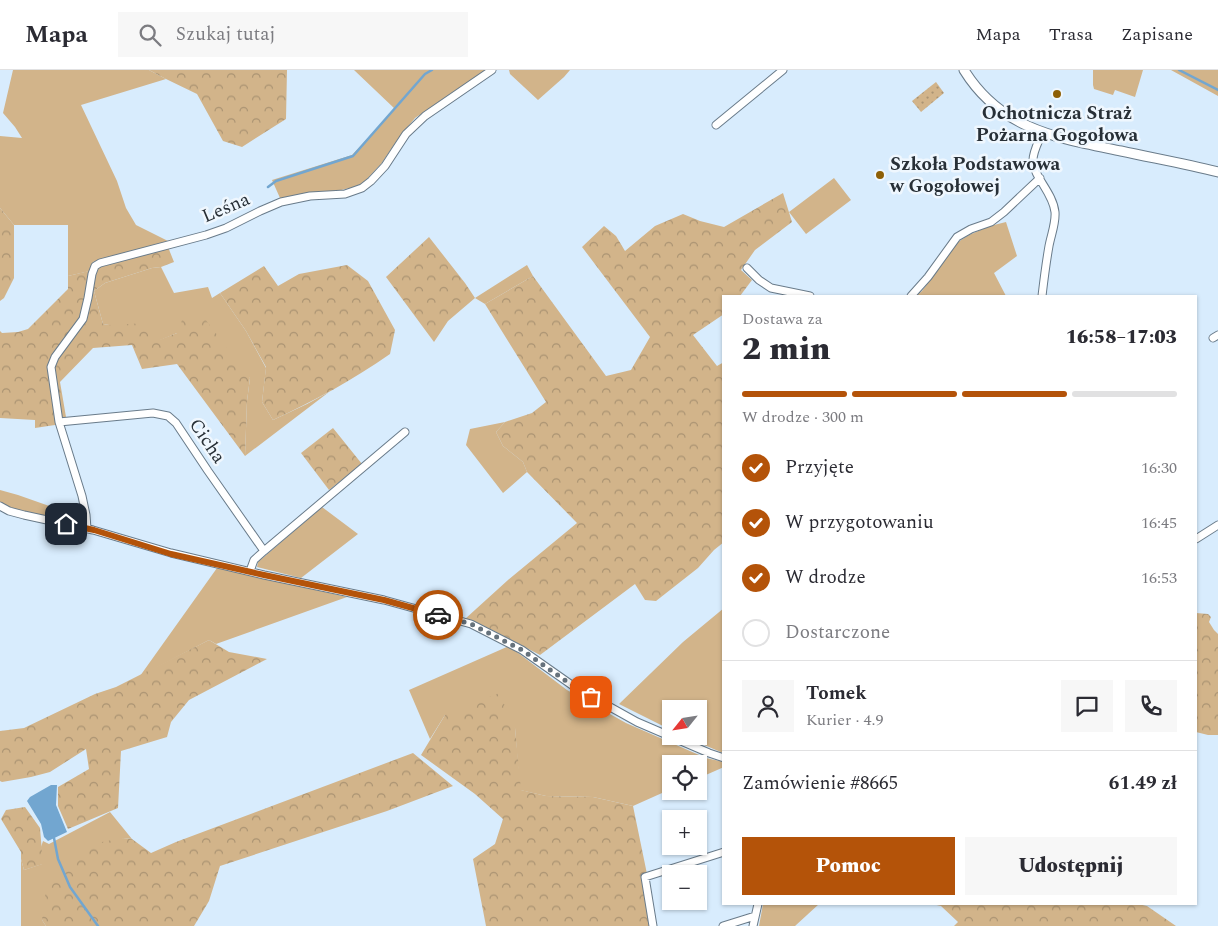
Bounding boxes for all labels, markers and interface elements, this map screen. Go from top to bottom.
search box [118,12,468,57]
text: Mapa [25,17,88,53]
text: Szukaj tutaj [176,20,276,49]
icon: search [136,21,164,49]
text: Mapa [975,21,1021,48]
text: Trasa [1049,21,1093,48]
text: Zapisane [1121,21,1193,48]
marker: Ochotnicza Straż Pożarna Gogołowa [1051,88,1063,100]
place label: Ochotnicza Straż Pożarna Gogołowa [976,99,1138,150]
place label: Szkoła Podstawowa w Gogołowej [889,150,1060,201]
marker: Szkoła Podstawowa w Gogołowej [874,169,886,181]
street label: Leśna [197,185,255,231]
text: Dostawa za [742,307,823,331]
text: 16:58–17:03 [1066,323,1177,352]
text: 2 min [742,325,830,374]
text: W drodze · 300 m [742,405,864,429]
street label: Cicha [181,413,233,470]
text: Przyjęte [785,453,854,482]
icon: check [742,454,770,482]
text: 16:30 [1141,456,1177,480]
pin [45,503,87,545]
text: W przygotowaniu [785,508,934,537]
icon: check [742,509,770,537]
icon: home [52,510,80,538]
text: 16:45 [1141,511,1177,535]
text: W drodze [785,563,866,592]
icon: check [742,564,770,592]
text: 16:53 [1141,566,1177,590]
courier [413,590,463,640]
icon: car [424,601,452,629]
text: Dostarczone [785,618,890,647]
pin [570,676,612,718]
text: Tomek [806,679,867,708]
button: person [742,680,794,732]
button: chat [1061,680,1113,732]
button: phone [1125,680,1177,732]
icon: bag [577,683,605,711]
north arrow [662,700,708,745]
map controls [662,700,707,910]
text: Kurier · 4.9 [806,708,883,732]
button: locate [662,755,707,800]
text: Zamówienie #8665 [742,769,898,798]
text: 61.49 zł [1109,769,1177,798]
button: + [662,810,707,855]
button: Pomoc [742,837,955,895]
button: Udostępnij [965,837,1177,895]
button: − [662,865,707,910]

